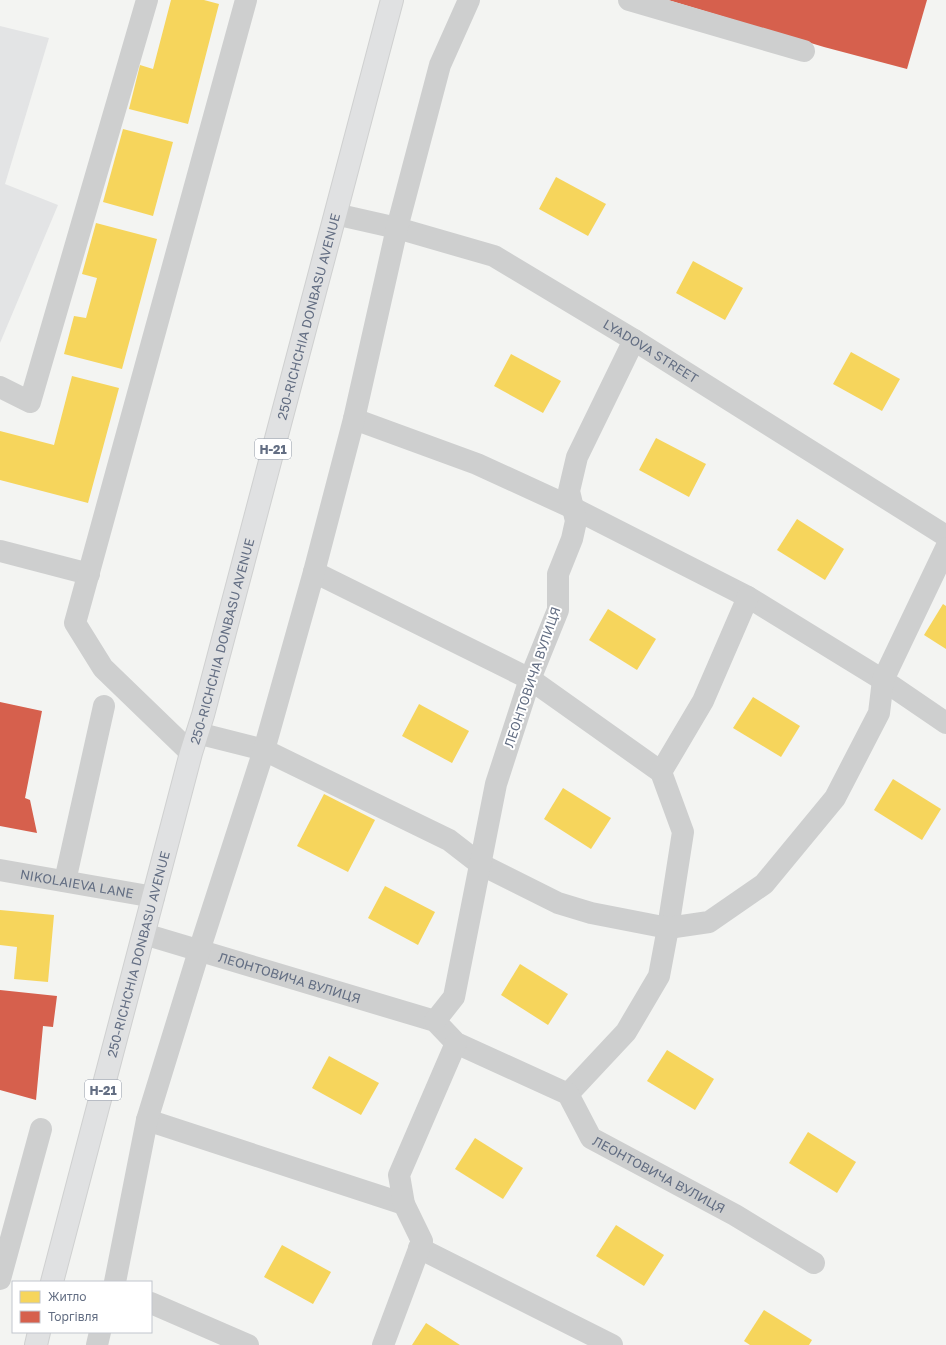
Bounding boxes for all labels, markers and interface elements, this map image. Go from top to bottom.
street label: 250-RICHCHIA DONBASU AVENUE [273,211,343,421]
street label: LYADOVA STREET [601,316,701,386]
road number: Н-21 [255,439,291,459]
street label: 250-RICHCHIA DONBASU AVENUE [186,536,257,746]
street label: ЛЕОНТОВИЧА ВУЛИЦЯ [500,605,564,749]
street label: 250-RICHCHIA DONBASU AVENUE [103,849,173,1059]
street label: NIKOLAIEVA LANE [19,866,135,901]
street label: ЛЕОНТОВИЧА ВУЛИЦЯ [217,949,363,1006]
road number: Н-21 [85,1080,121,1100]
street label: ЛЕОНТОВИЧА ВУЛИЦЯ [590,1132,728,1216]
legend [12,1281,152,1333]
text: Житло [48,1289,86,1304]
text: Торгівля [48,1309,98,1324]

